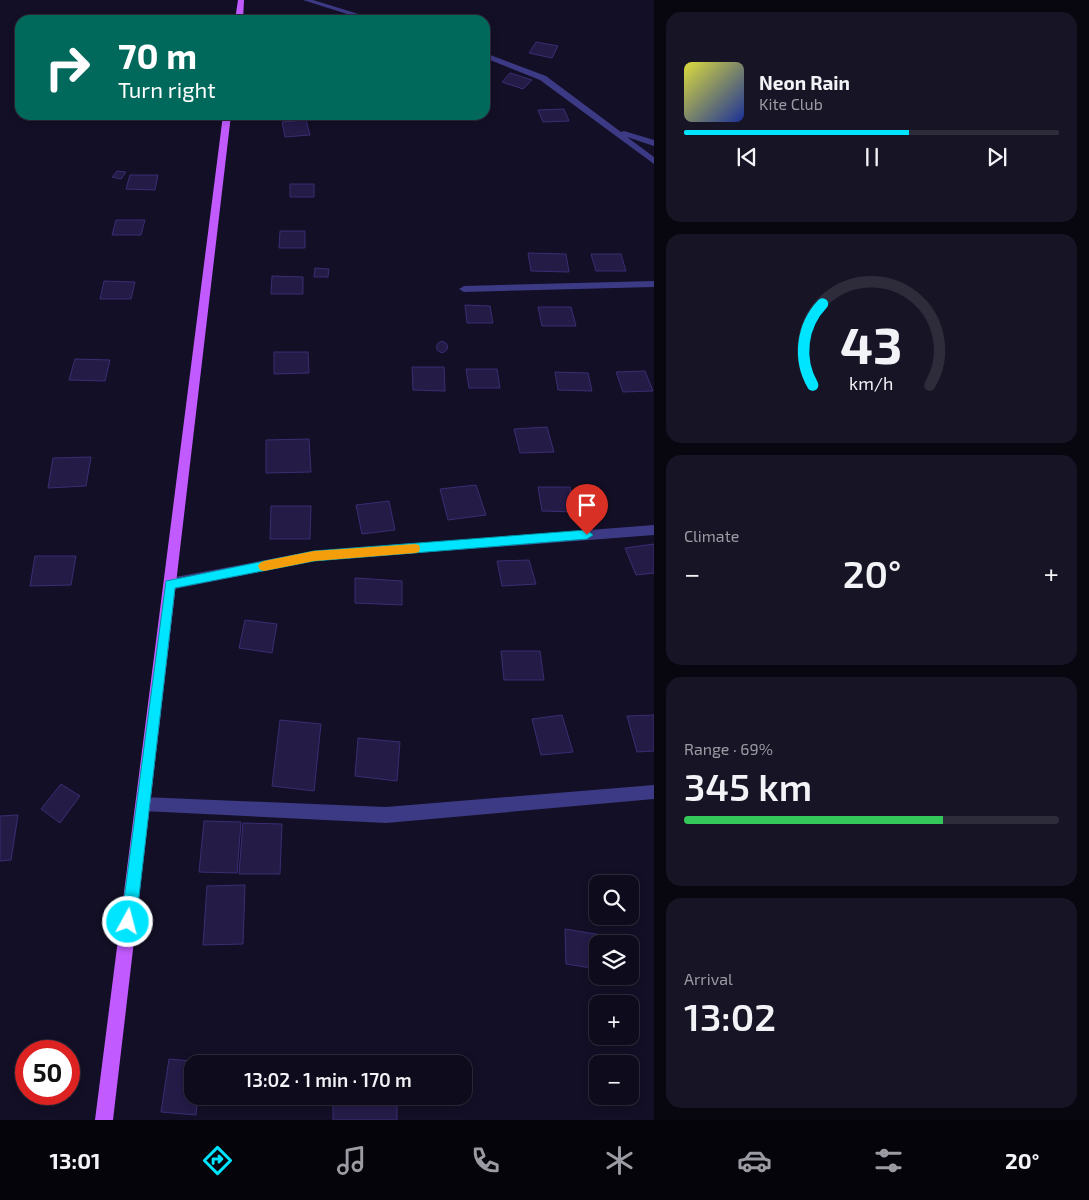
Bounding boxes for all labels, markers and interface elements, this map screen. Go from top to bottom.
text: 70 m [118,34,197,76]
icon: right [35,35,100,100]
text: Neon Rain [759,71,850,94]
text: Turn right [118,76,216,102]
text: Kite Club [759,94,823,113]
icon: previous [733,143,761,171]
icon: pause [858,143,886,171]
icon: next [983,143,1011,171]
text: 43 [840,312,903,374]
text: km/h [849,372,894,394]
pin [566,484,608,535]
icon: arrive [573,491,601,519]
text: Climate [684,526,739,545]
text: 20° [843,550,901,596]
text: − [684,556,700,590]
text: + [1044,556,1059,590]
text: Range · 69% [684,739,773,758]
text: 345 km [684,763,812,809]
map controls [589,875,639,1105]
button: search [589,875,639,925]
position arrow [101,895,153,947]
button: layers [589,935,639,985]
text: Arrival [684,969,733,988]
text: 13:02 [684,993,776,1039]
button: + [589,995,639,1045]
speed limit sign: 50 [15,1040,80,1105]
button: − [589,1055,639,1105]
text: 13:02 · 1 min · 170 m [244,1068,412,1091]
icon: directions [200,1143,235,1178]
icon: music [334,1143,369,1178]
icon: phone [468,1143,503,1178]
icon: climate [602,1143,637,1178]
icon: car [737,1143,772,1178]
icon: filters [871,1143,906,1178]
text: 13:01 [50,1147,101,1173]
text: 20° [1005,1147,1039,1173]

